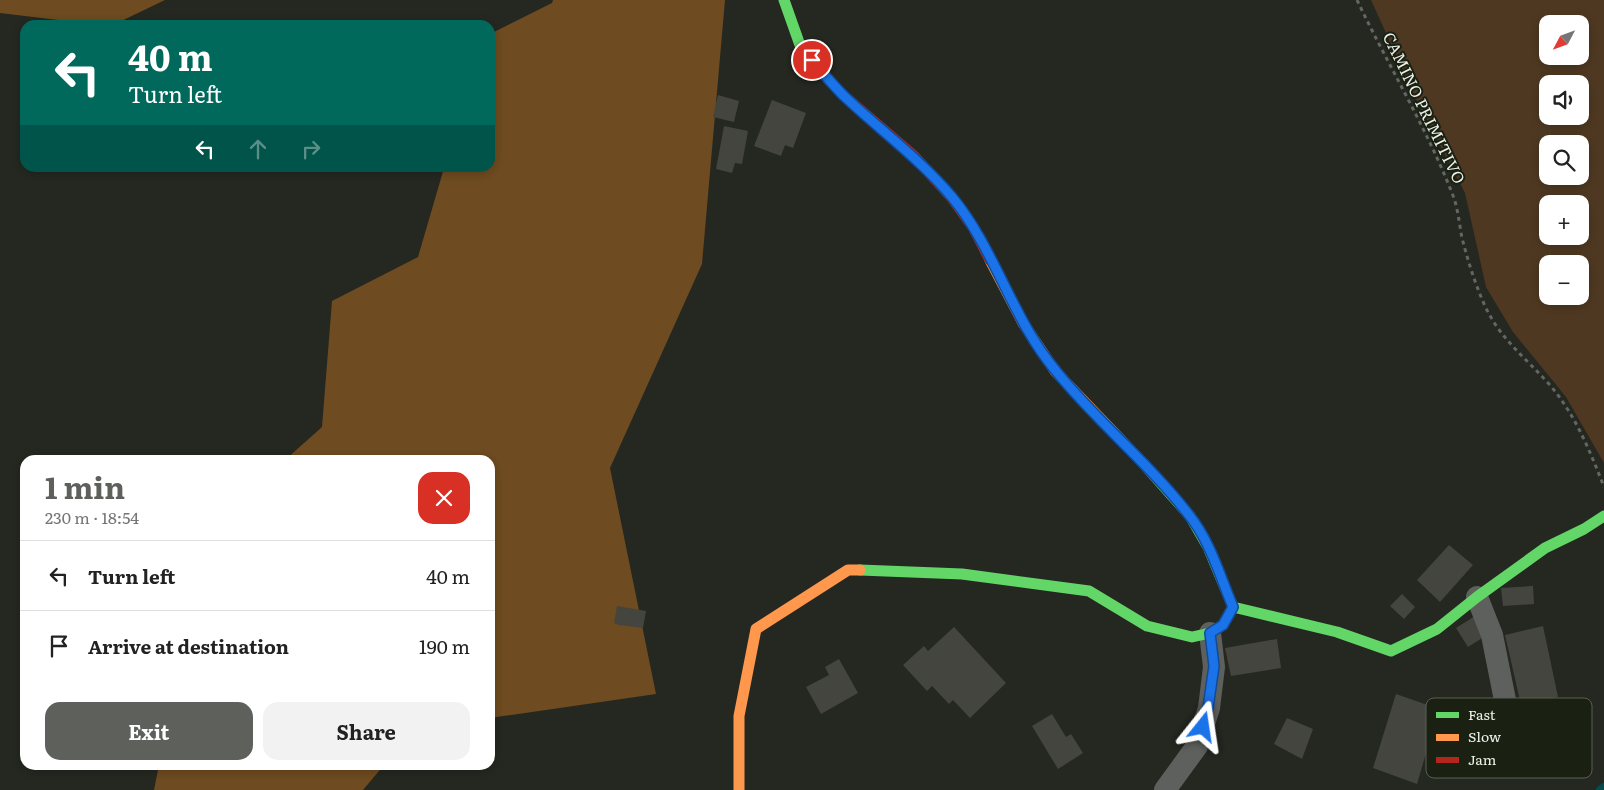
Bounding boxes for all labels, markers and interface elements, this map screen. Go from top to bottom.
north arrow [1539,15,1589,65]
map controls [1539,15,1589,305]
street label: CAMINO PRIMITIVO [1378,28,1472,187]
text: 40 m [128,30,213,82]
pin [791,39,833,81]
icon: left [45,40,110,105]
icon: arrive [798,46,826,74]
button: sound [1539,75,1589,125]
text: Turn left [128,77,222,110]
icon: left [191,135,219,163]
icon: ahead [244,135,272,163]
icon: right [297,135,325,163]
button: search [1539,135,1589,185]
button: + [1539,195,1589,245]
button: − [1539,255,1589,305]
text: 1 min [45,464,125,508]
button: close [418,472,470,524]
text: 230 m · 18:54 [45,505,139,529]
icon: left [45,562,73,590]
text: Turn left [88,562,175,590]
text: 40 m [426,562,470,590]
icon: arrive [45,632,73,660]
text: Arrive at destination [88,632,289,660]
text: 190 m [419,632,470,660]
legend [1426,698,1592,778]
position arrow [1176,700,1228,752]
button: Exit [45,702,253,760]
button: Share [263,702,470,760]
text: Fast [1468,704,1496,724]
text: Slow [1468,726,1501,746]
text: Jam [1468,749,1497,769]

